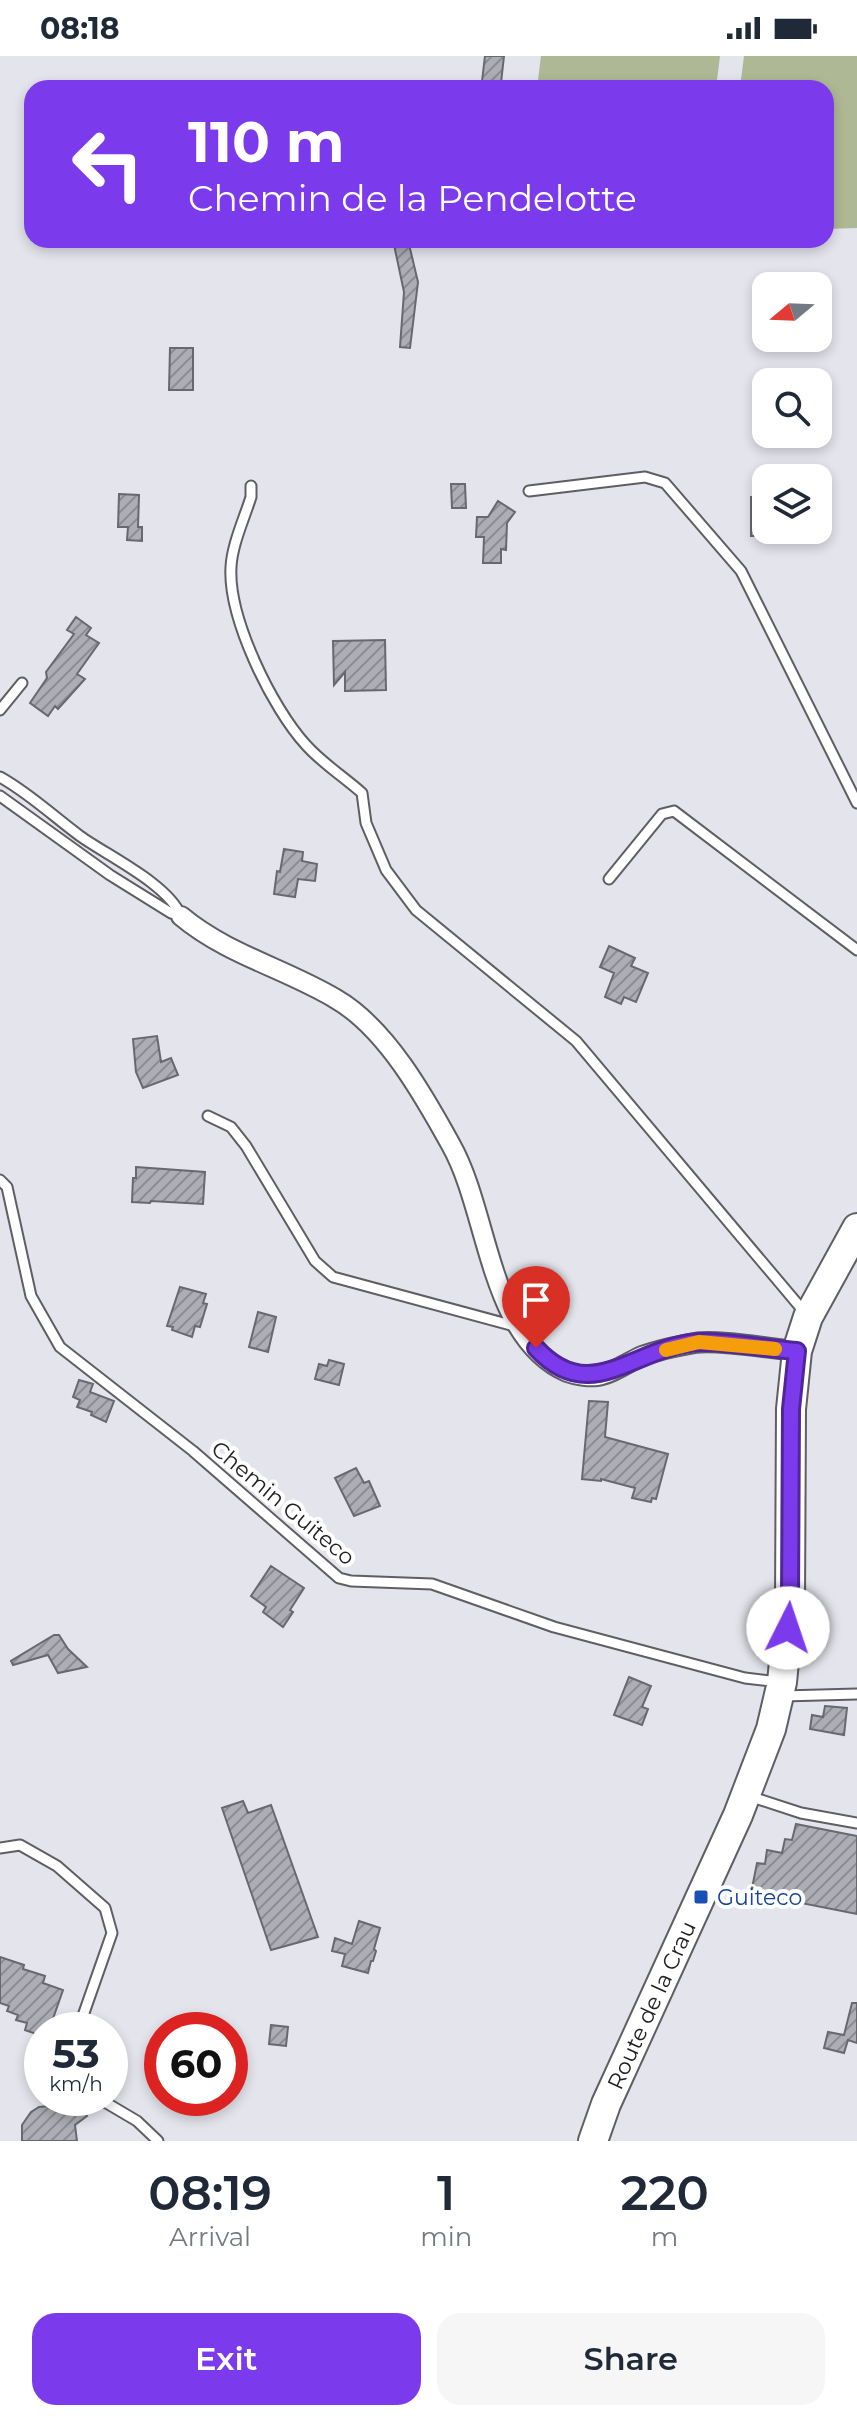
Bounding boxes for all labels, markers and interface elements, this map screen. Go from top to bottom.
text: 08:18 [40,10,120,47]
text: 110 m [188,108,345,176]
icon: left [56,112,160,216]
text: Chemin de la Pendelotte [188,176,637,220]
north arrow [752,272,832,352]
map controls [752,272,832,544]
button: search [752,368,832,448]
button: layers [752,464,832,544]
pin [502,1266,570,1348]
icon: arrive [514,1278,558,1322]
street label: Chemin Guiteco [206,1435,360,1571]
position arrow [746,1586,830,1670]
place label: Guiteco [717,1884,802,1911]
marker: Guiteco [692,1888,710,1906]
street label: Route de la Crau [601,1917,701,2093]
speed limit sign: 60 [144,2012,248,2116]
text: 53 [52,2029,100,2078]
text: km/h [49,2072,103,2096]
text: 08:19 [148,2164,272,2222]
text: 1 [437,2164,455,2222]
text: 220 [621,2164,709,2222]
text: Arrival [169,2221,251,2253]
text: min [420,2221,472,2253]
text: m [651,2221,678,2253]
button: Exit [32,2313,421,2405]
button: Share [437,2313,825,2405]

